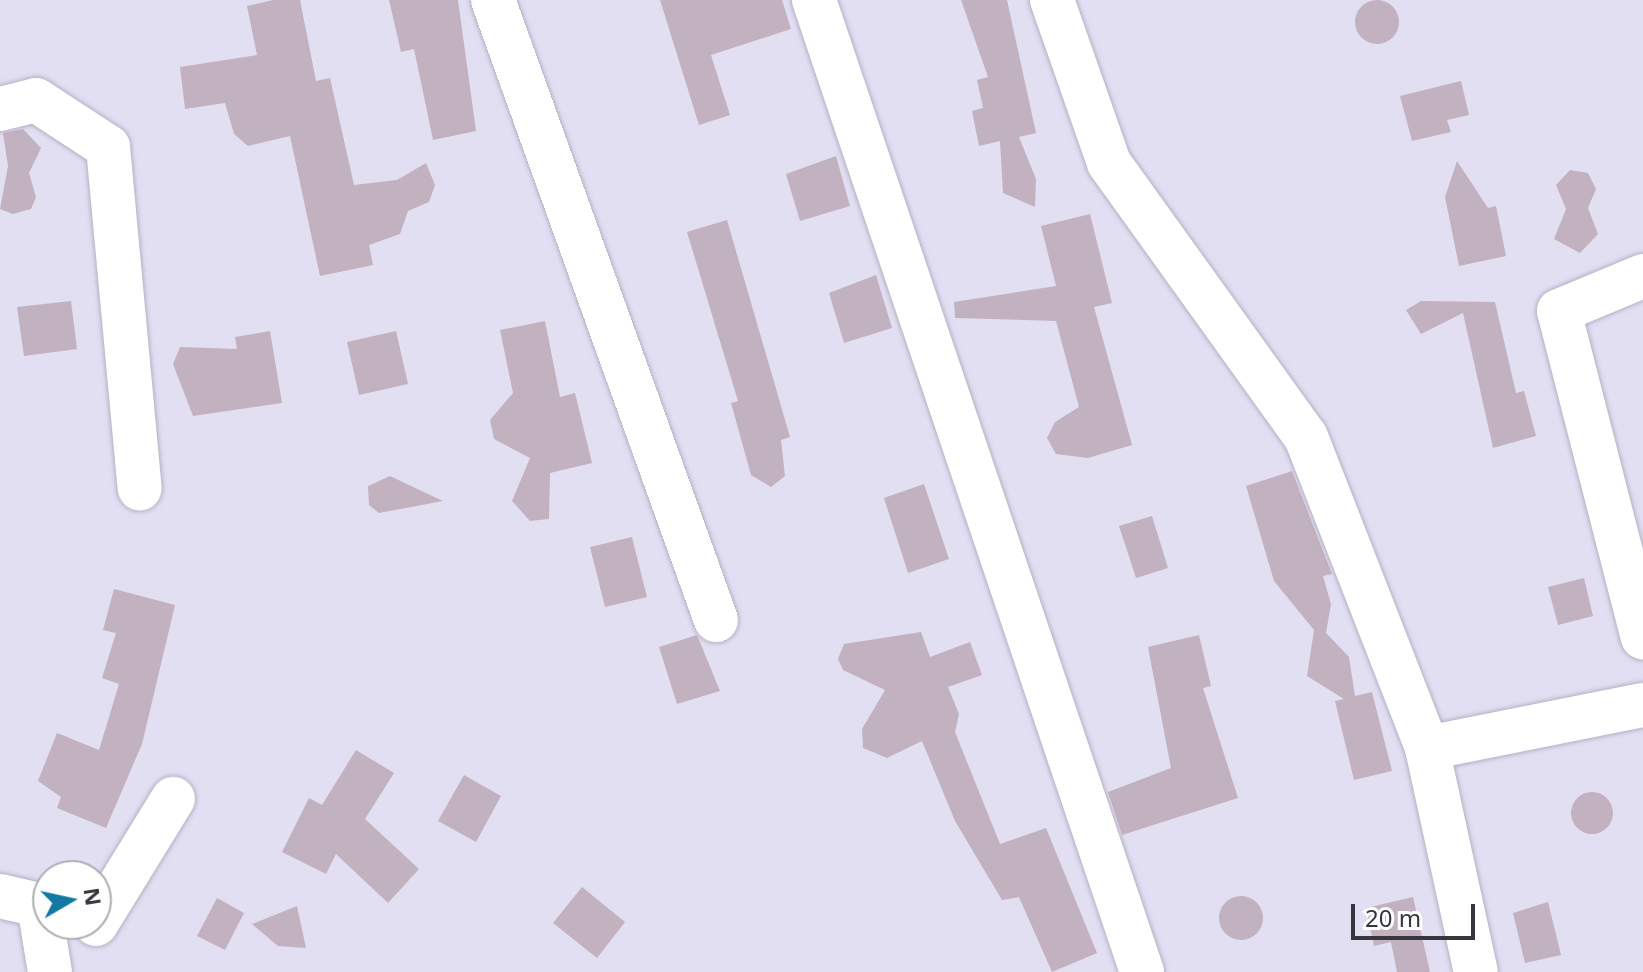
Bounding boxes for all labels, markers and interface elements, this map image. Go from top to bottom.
north arrow [32,860,112,940]
text: N [78,885,110,908]
scale bar [1355,888,1479,938]
text: 20 m [1365,901,1421,934]

